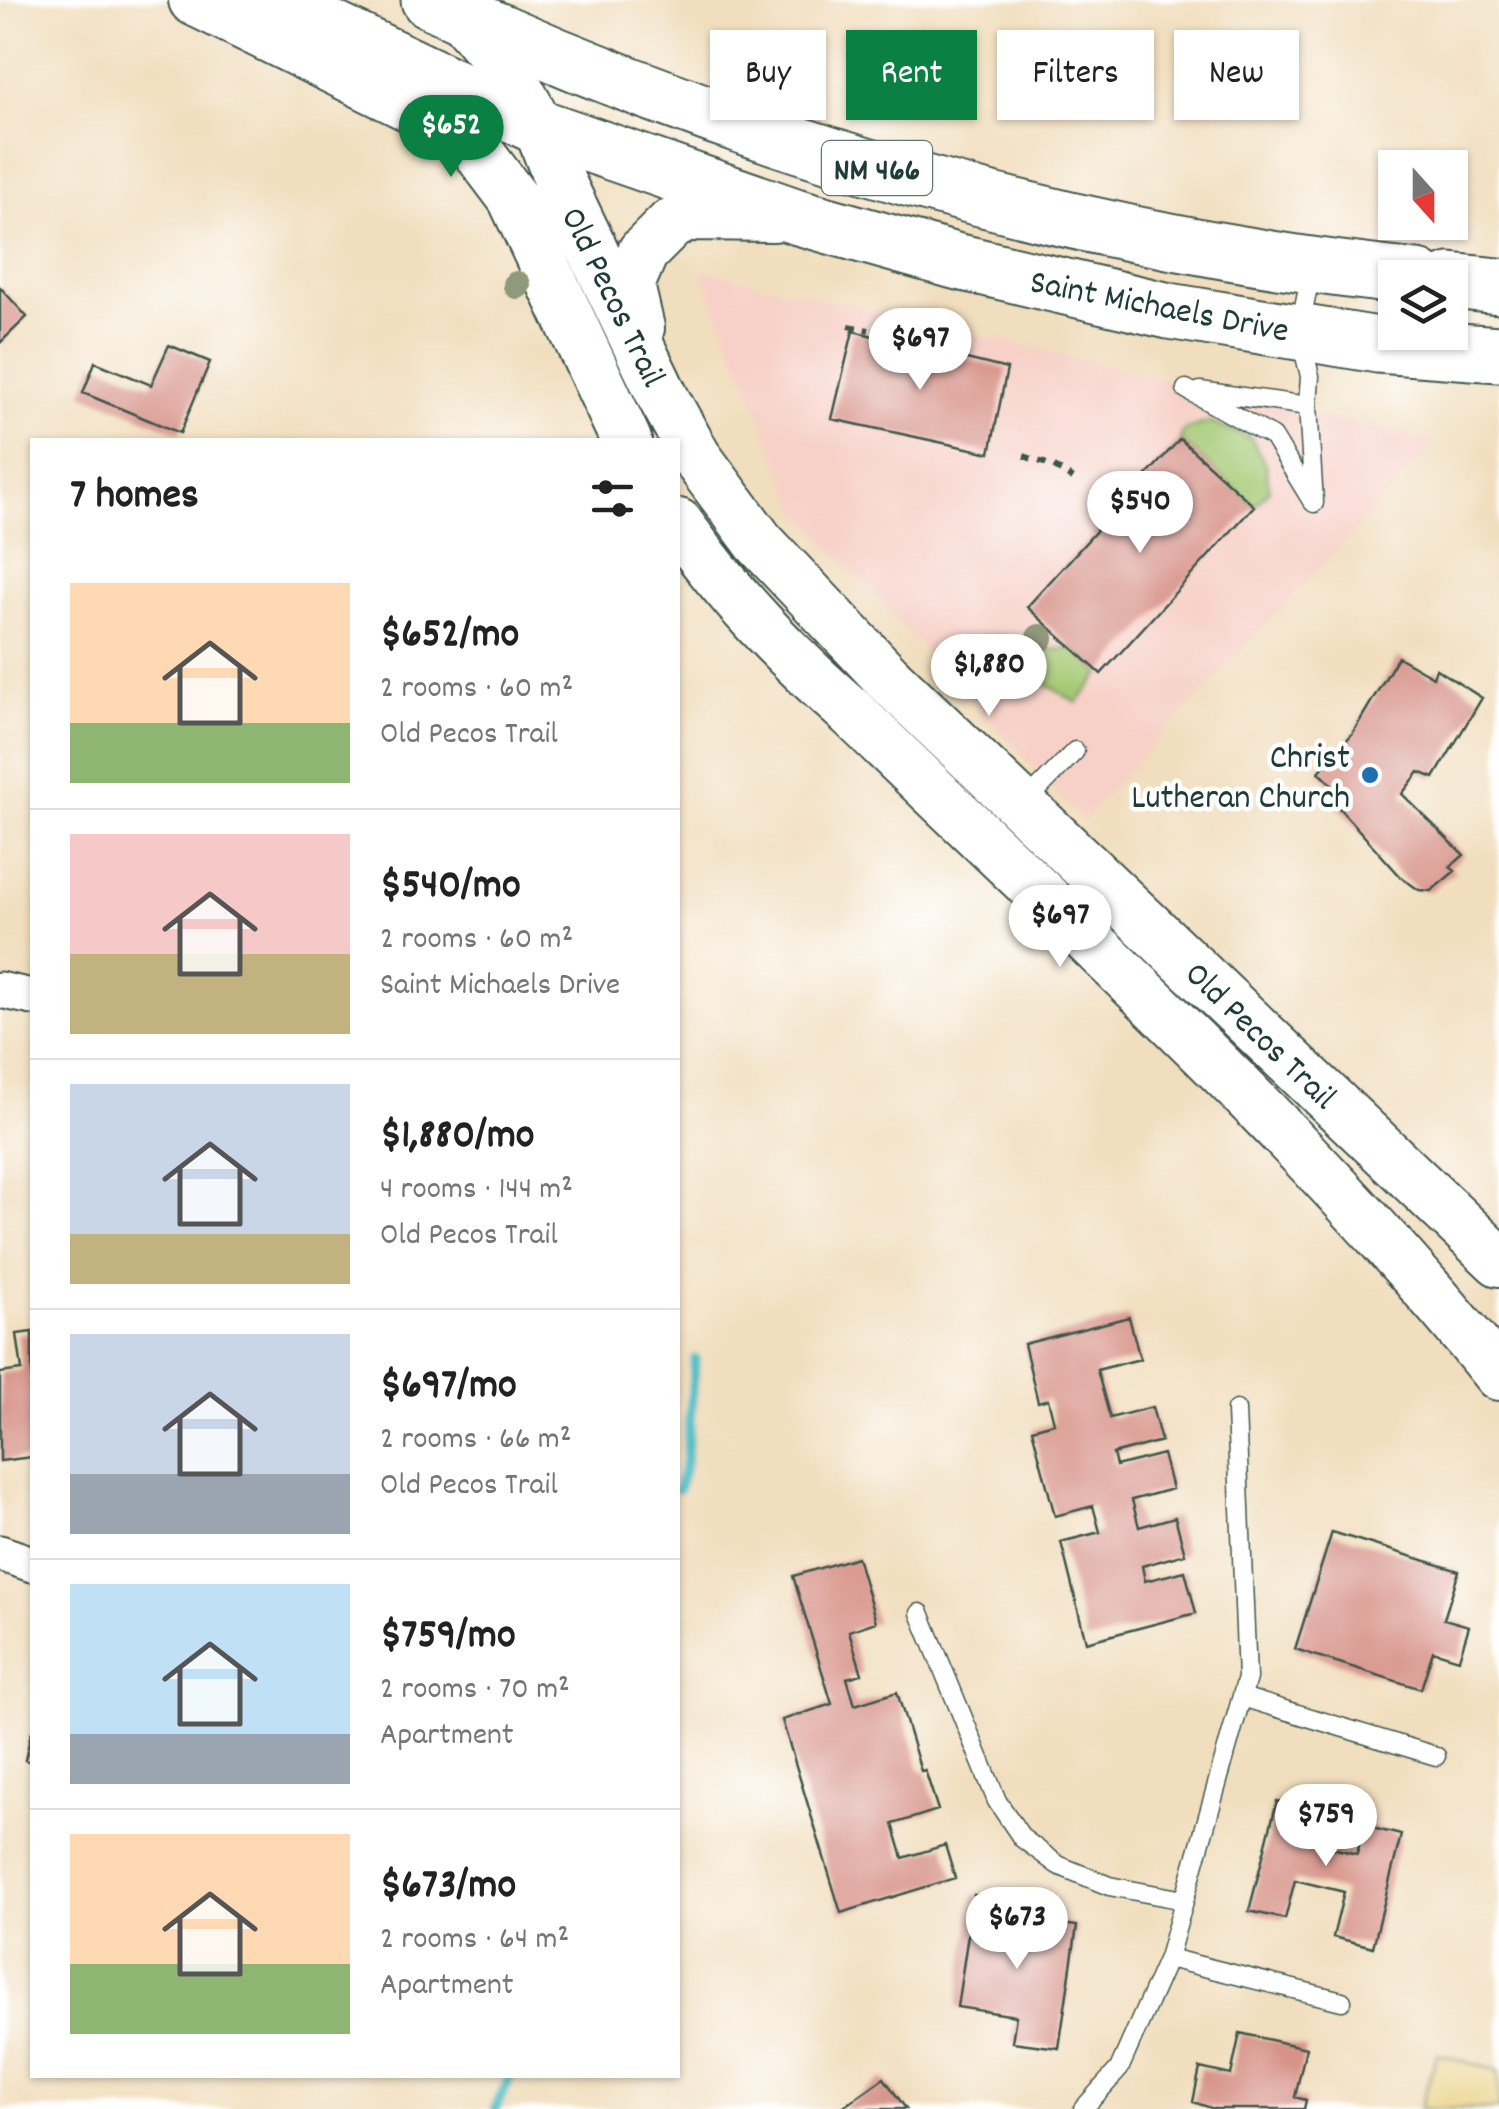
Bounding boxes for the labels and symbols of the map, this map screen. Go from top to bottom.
pin: $652 [392,95,510,180]
road number: NM 466 [822,141,932,195]
north arrow [1378,150,1468,240]
street label: Old Pecos Trail [545,200,676,397]
street label: Saint Michaels Drive [1025,259,1293,359]
pin: $697 [861,308,979,393]
pin: $540 [1081,471,1199,556]
pin: $1,880 [908,634,1070,719]
place label: Christ Lutheran Church [1131,735,1350,825]
marker: Christ Lutheran Church [1359,764,1381,786]
pin: $697 [1001,885,1119,970]
street label: Old Pecos Trail [1171,952,1346,1123]
pin: $759 [1267,1784,1385,1869]
pin: $673 [958,1887,1076,1972]

